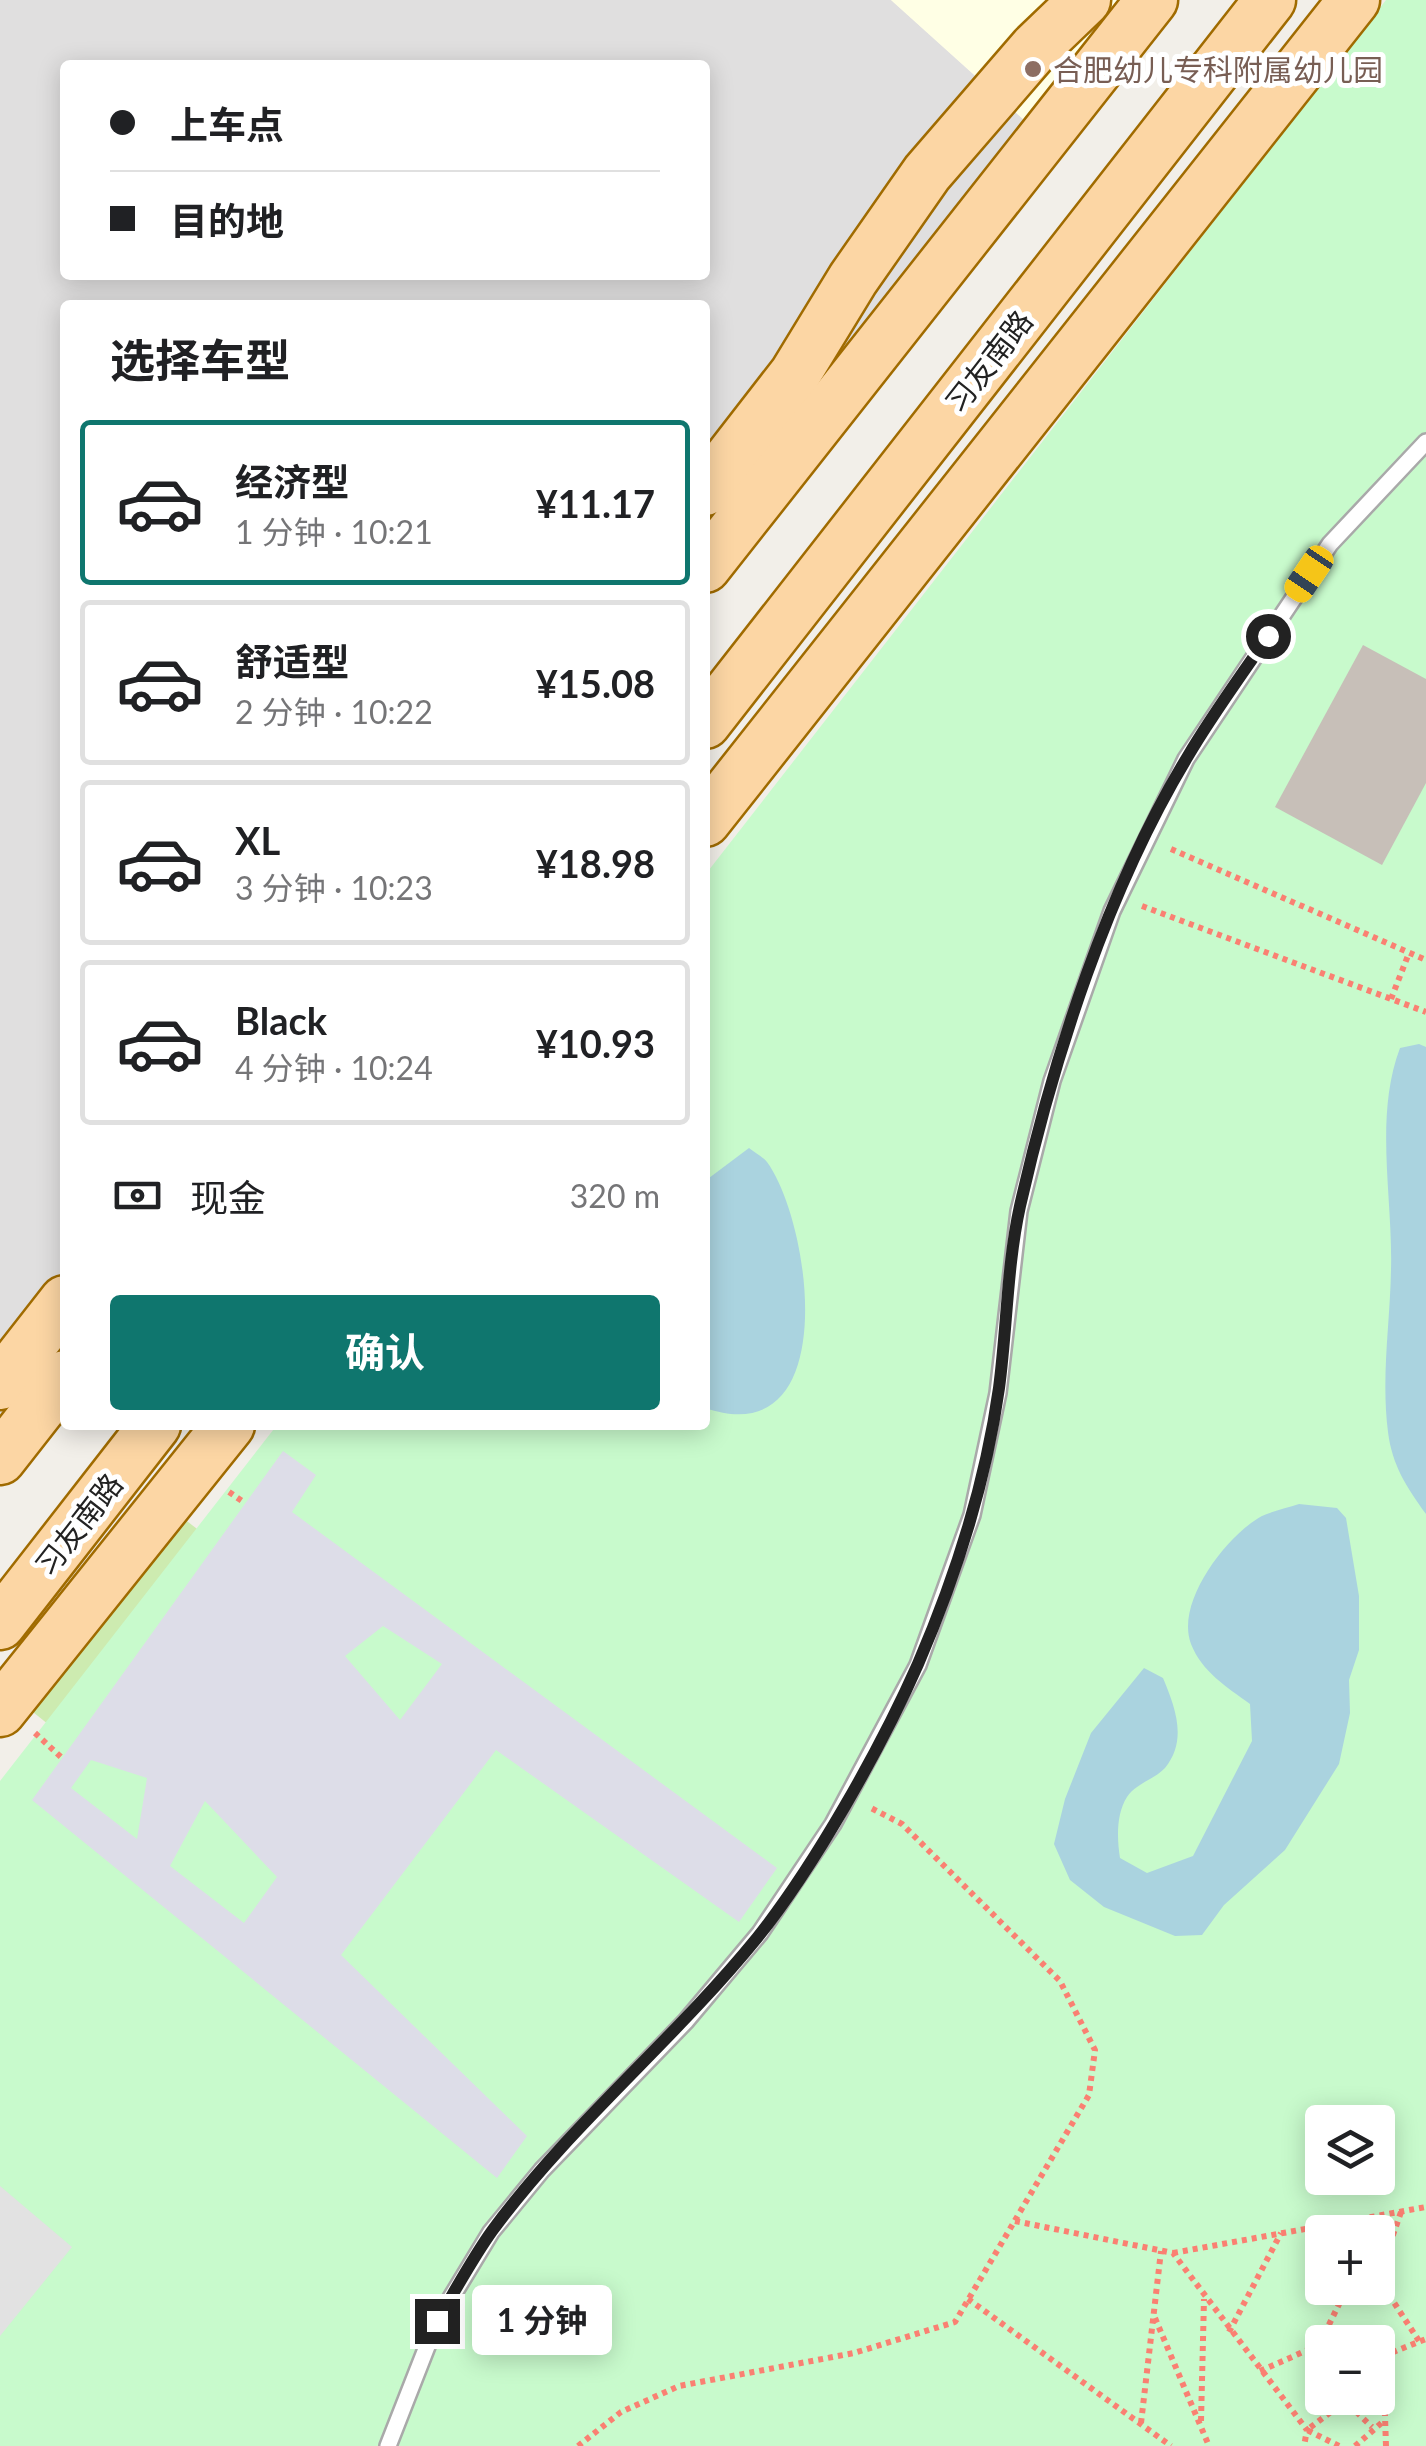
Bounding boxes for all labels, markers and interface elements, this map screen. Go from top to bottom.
place label: 合肥幼儿专科附属幼儿园 [1053,51,1383,87]
marker: 合肥幼儿专科附属幼儿园 [1022,58,1044,80]
text: 上车点 [170,101,284,147]
text: 目的地 [170,197,284,243]
street label: 习友南路 [937,303,1039,419]
text: 选择车型 [110,333,290,387]
icon: car [115,458,205,548]
text: 经济型 [235,458,349,504]
text: ¥11.17 [536,480,655,526]
text: 1 分钟 · 10:21 [235,512,433,551]
car [1280,541,1338,607]
route start [1246,614,1291,659]
icon: car [115,638,205,728]
text: 舒适型 [235,638,349,684]
text: ¥15.08 [536,660,655,706]
text: 2 分钟 · 10:22 [235,692,433,731]
text: XL [235,817,280,863]
icon: car [115,818,205,908]
text: ¥18.98 [536,840,655,886]
text: 3 分钟 · 10:23 [235,868,433,907]
text: Black [235,997,327,1043]
icon: car [115,998,205,1088]
text: ¥10.93 [536,1020,655,1066]
text: 4 分钟 · 10:24 [235,1048,433,1087]
icon: cash [110,1168,165,1223]
text: 现金 [190,1174,266,1220]
text: 320 m [570,1176,660,1215]
button: 确认 [110,1295,660,1410]
street label: 习友南路 [27,1466,129,1582]
map controls [1305,2105,1395,2415]
button: layers [1305,2105,1395,2195]
button: + [1305,2215,1395,2305]
callout: 1 分钟 [472,2286,612,2356]
route end [415,2299,460,2344]
text: 1 分钟 [497,2300,587,2339]
button: − [1305,2325,1395,2415]

